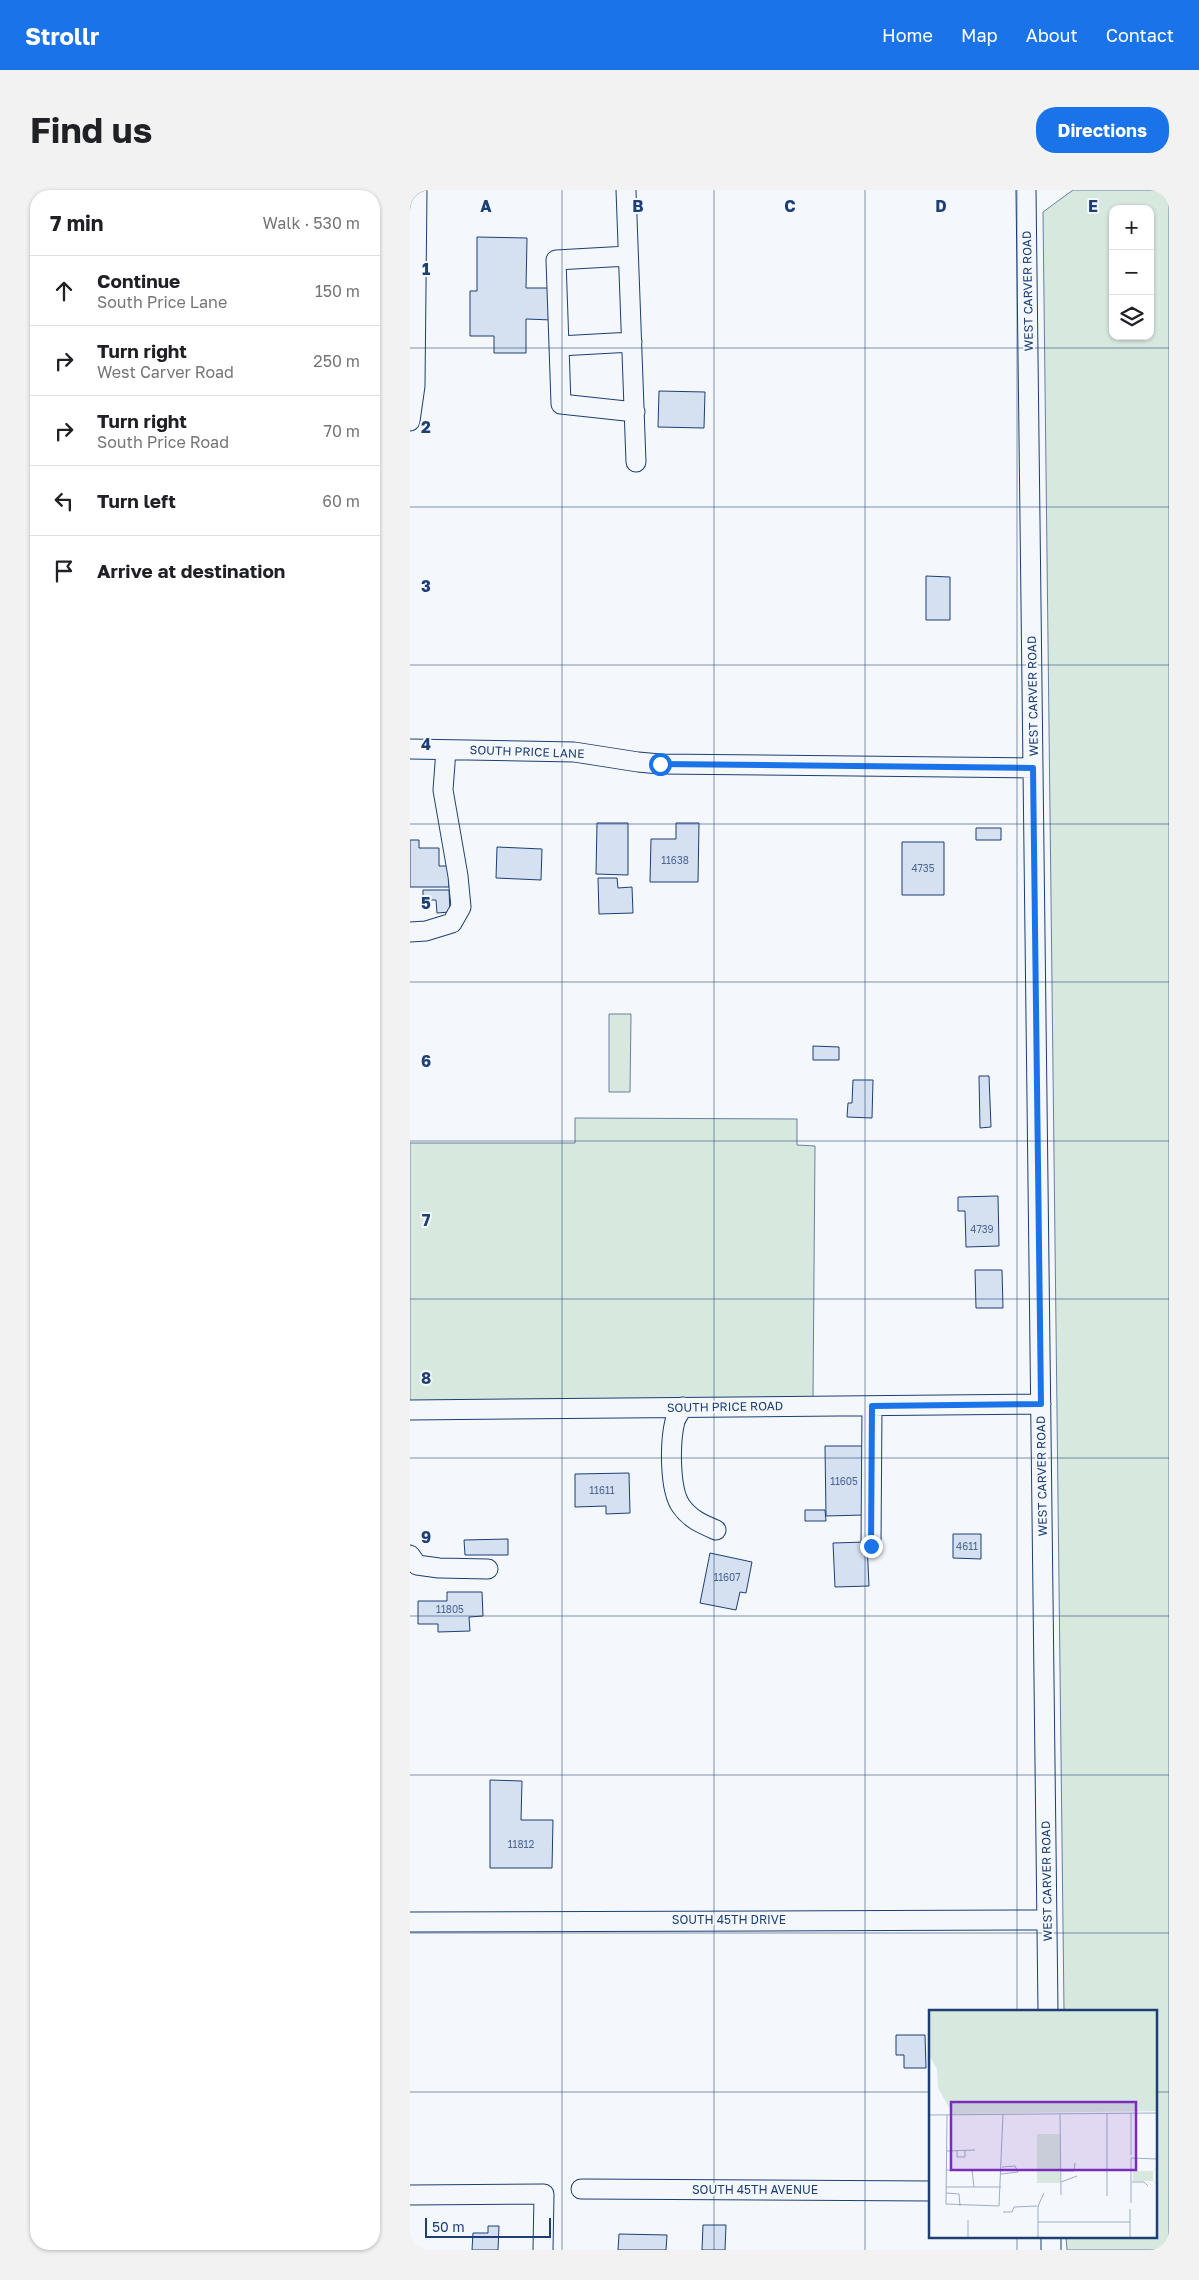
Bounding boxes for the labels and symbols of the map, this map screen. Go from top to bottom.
text: A [480,196,492,216]
text: B [632,196,644,216]
text: C [784,196,796,216]
text: D [935,196,947,216]
text: E [1088,196,1098,216]
street label: WEST CARVER ROAD [1019,231,1036,351]
text: 1 [422,259,430,279]
text: 2 [421,417,431,437]
text: 3 [421,576,431,596]
street label: WEST CARVER ROAD [1024,636,1041,756]
text: 4 [421,734,431,754]
street label: SOUTH PRICE LANE [469,742,585,761]
route start [649,753,672,776]
house number: 11638 [661,854,689,866]
house number: 4735 [911,862,935,874]
text: 5 [421,893,431,913]
text: 6 [421,1051,431,1071]
text: 7 [422,1210,431,1230]
house number: 4739 [970,1223,994,1235]
text: 8 [421,1368,431,1388]
street label: SOUTH PRICE ROAD [667,1398,783,1415]
street label: WEST CARVER ROAD [1033,1416,1050,1536]
house number: 11605 [830,1475,858,1487]
house number: 11611 [589,1484,615,1496]
text: 9 [421,1527,431,1547]
route end [860,1535,883,1558]
house number: 4611 [956,1540,978,1552]
house number: 11607 [713,1571,741,1583]
house number: 11805 [436,1603,464,1615]
street label: WEST CARVER ROAD [1038,1821,1055,1941]
house number: 11812 [508,1838,534,1850]
street label: SOUTH 45TH DRIVE [672,1912,786,1927]
inset map [929,2010,1156,2238]
street label: SOUTH 45TH AVENUE [692,2182,818,2197]
scale bar [425,2215,551,2238]

